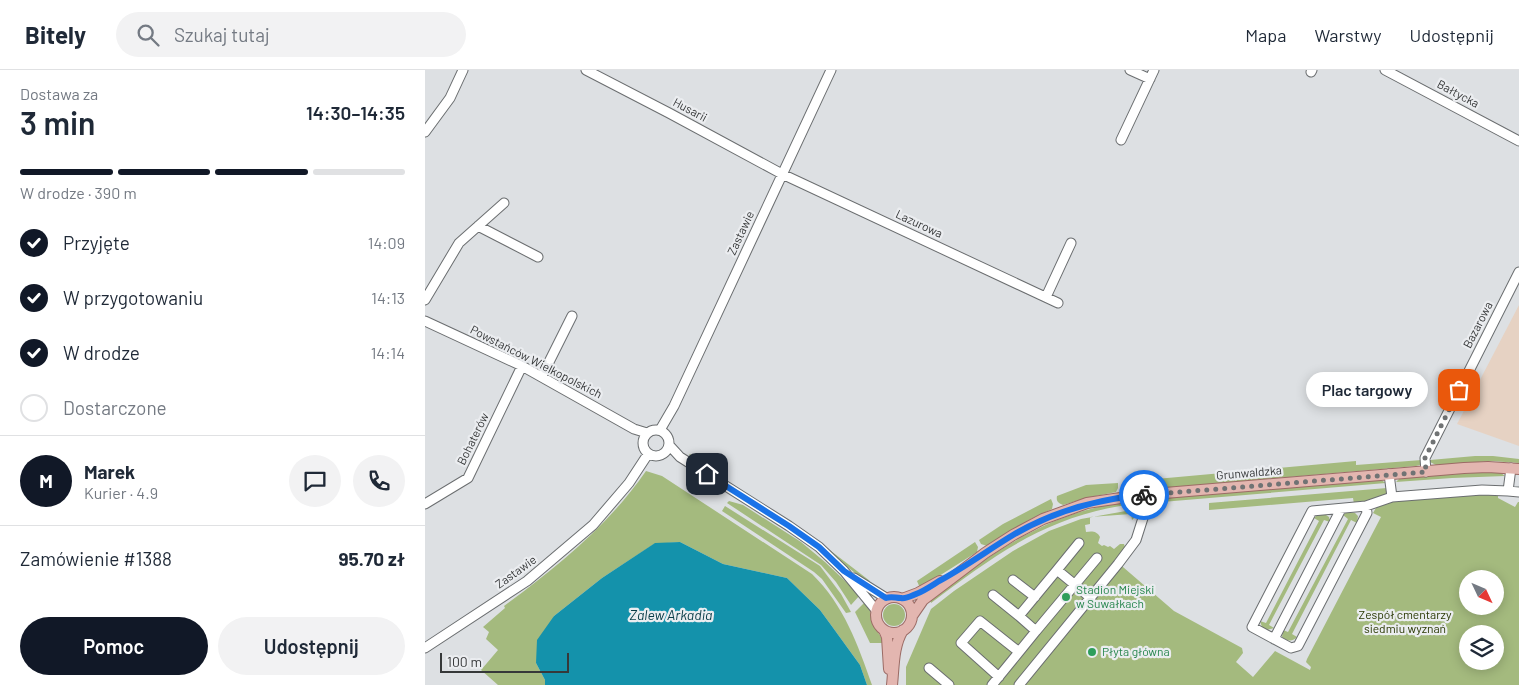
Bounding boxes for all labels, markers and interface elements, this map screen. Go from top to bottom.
search box [116,12,466,57]
text: Bitely [25,20,86,49]
icon: search [134,21,162,49]
text: Szukaj tutaj [174,23,270,46]
text: Mapa [1245,24,1286,46]
text: Warstwy [1314,24,1382,46]
text: Udostępnij [1410,24,1494,46]
street label: Bałtycka [1435,76,1482,110]
text: Dostawa za [20,84,98,103]
street label: Husarii [671,94,710,124]
text: 14:30–14:35 [306,101,405,124]
text: 3 min [20,103,96,141]
text: W drodze · 390 m [20,183,137,202]
street label: Lazurowa [894,206,945,240]
street label: Zastawie [724,208,756,257]
icon: check [20,229,48,257]
text: Przyjęte [63,231,130,254]
text: 14:09 [368,233,405,252]
icon: check [20,284,48,312]
text: W przygotowaniu [63,286,203,309]
text: 14:13 [371,288,405,307]
street label: Bazarowa [1459,299,1495,350]
street label: Powstańców Wielkopolskich [468,322,605,400]
icon: check [20,339,48,367]
text: W drodze [63,341,140,364]
text: 14:14 [371,343,405,362]
pin [1438,369,1480,411]
callout: Plac targowy [1307,372,1429,408]
icon: bag [1445,376,1473,404]
text: Plac targowy [1322,380,1412,399]
text: Dostarczone [63,396,167,419]
street label: Bohaterów [453,410,491,467]
pin [686,453,728,495]
button: chat [289,455,341,507]
button: phone [353,455,405,507]
text: Marek [84,460,135,483]
icon: home [693,460,721,488]
street label: Grunwaldzka [1215,462,1282,482]
text: M [39,469,53,492]
courier [1119,470,1169,520]
icon: bike [1130,481,1158,509]
text: Kurier · 4.9 [84,483,158,502]
text: Zamówienie #1388 [20,547,172,570]
text: 95.70 zł [338,547,405,570]
street label: Zastawie [492,552,539,591]
north arrow [1459,570,1504,615]
map controls [1459,570,1504,670]
place label: Stadion Miejski w Suwałkach [1076,582,1154,610]
marker: Stadion Miejski w Suwałkach [1060,591,1072,603]
water label: Zalew Arkadia [629,606,713,623]
park label: Zespół cmentarzy siedmiu wyznań [1359,607,1452,635]
button: Pomoc [20,617,208,675]
button: Udostępnij [218,617,405,675]
button: layers [1459,625,1504,670]
place label: Płyta główna [1102,644,1170,658]
marker: Płyta główna [1086,646,1098,658]
scale bar [440,650,569,673]
text: 100 m [447,653,482,670]

